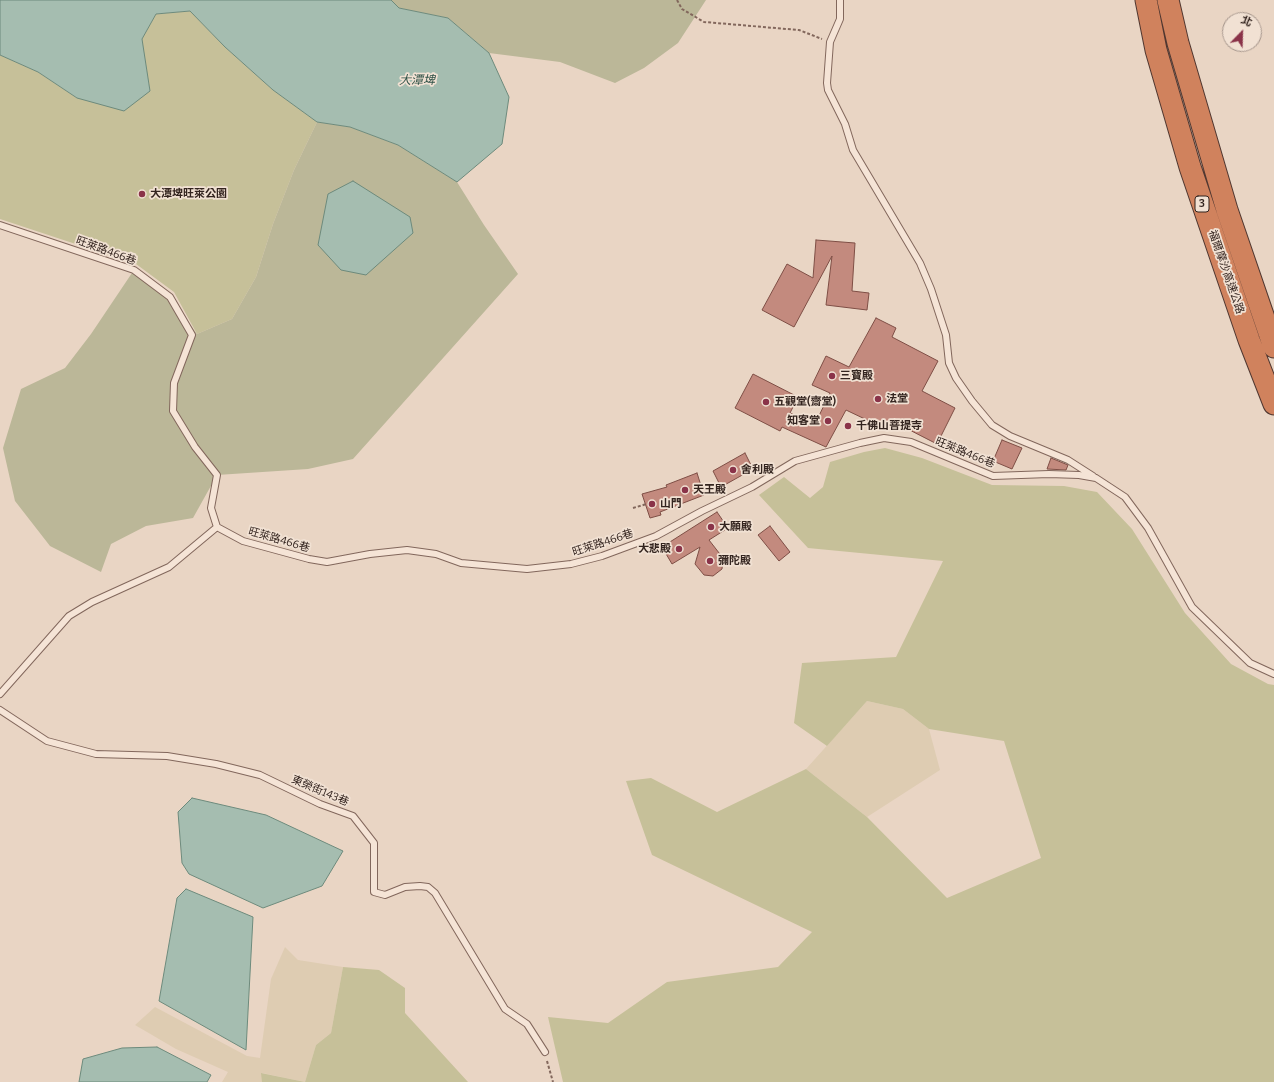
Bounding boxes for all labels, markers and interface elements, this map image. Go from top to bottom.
north arrow [1222,12,1262,52]
text: 北 [1239,13,1254,30]
water label: 大潭埤 [399,74,435,88]
place label: 大潭埤旺萊公園 [150,187,227,201]
marker: 大潭埤旺萊公園 [137,189,147,199]
road number: 3 [1195,196,1209,212]
street label: 福爾摩沙高速公路 [1205,228,1247,316]
street label: 旺萊路466巷 [74,234,138,268]
place label: 三寶殿 [840,369,873,383]
marker: 三寶殿 [827,371,837,381]
place label: 法堂 [886,392,908,406]
marker: 法堂 [873,394,883,404]
place label: 五觀堂(齋堂) [774,395,836,409]
marker: 五觀堂(齋堂) [761,397,771,407]
place label: 知客堂 [787,414,820,428]
marker: 知客堂 [823,416,833,426]
place label: 千佛山菩提寺 [856,419,922,433]
marker: 千佛山菩提寺 [843,421,853,431]
street label: 旺萊路466巷 [933,435,997,471]
place label: 舍利殿 [741,463,774,477]
marker: 舍利殿 [728,465,738,475]
place label: 天王殿 [693,483,726,497]
marker: 天王殿 [680,485,690,495]
place label: 山門 [660,497,682,511]
marker: 山門 [647,499,657,509]
place label: 大願殿 [719,520,752,534]
marker: 大願殿 [706,522,716,532]
street label: 旺萊路466巷 [247,525,311,555]
street label: 旺萊路466巷 [571,527,635,559]
place label: 大悲殿 [638,542,671,556]
marker: 大悲殿 [674,544,684,554]
place label: 彌陀殿 [718,554,751,568]
marker: 彌陀殿 [705,556,715,566]
street label: 東榮街143巷 [289,773,351,809]

